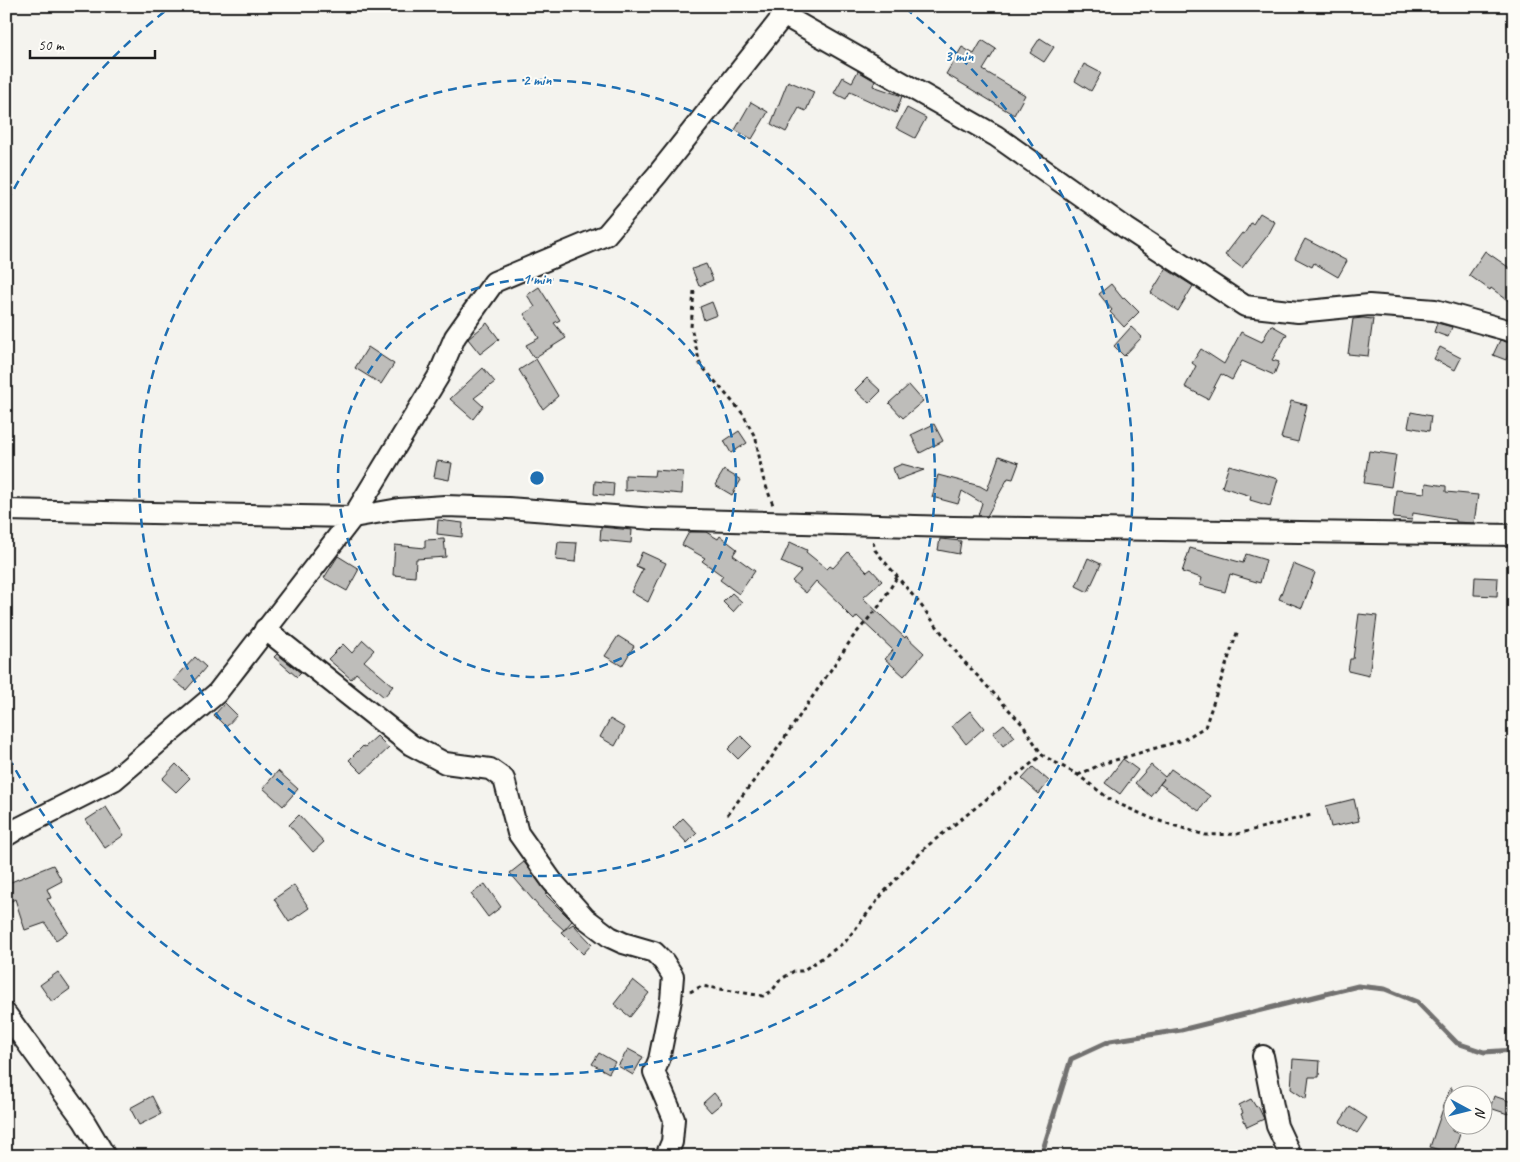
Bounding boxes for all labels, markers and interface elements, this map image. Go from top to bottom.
scale bar [30,28,155,60]
text: 50 m [38,36,65,55]
text: 3 min [945,47,974,66]
text: 2 min [523,71,552,90]
text: 1 min [523,270,552,289]
centre of rings [528,469,546,487]
north arrow [1442,1084,1492,1134]
text: N [1471,1106,1489,1119]

